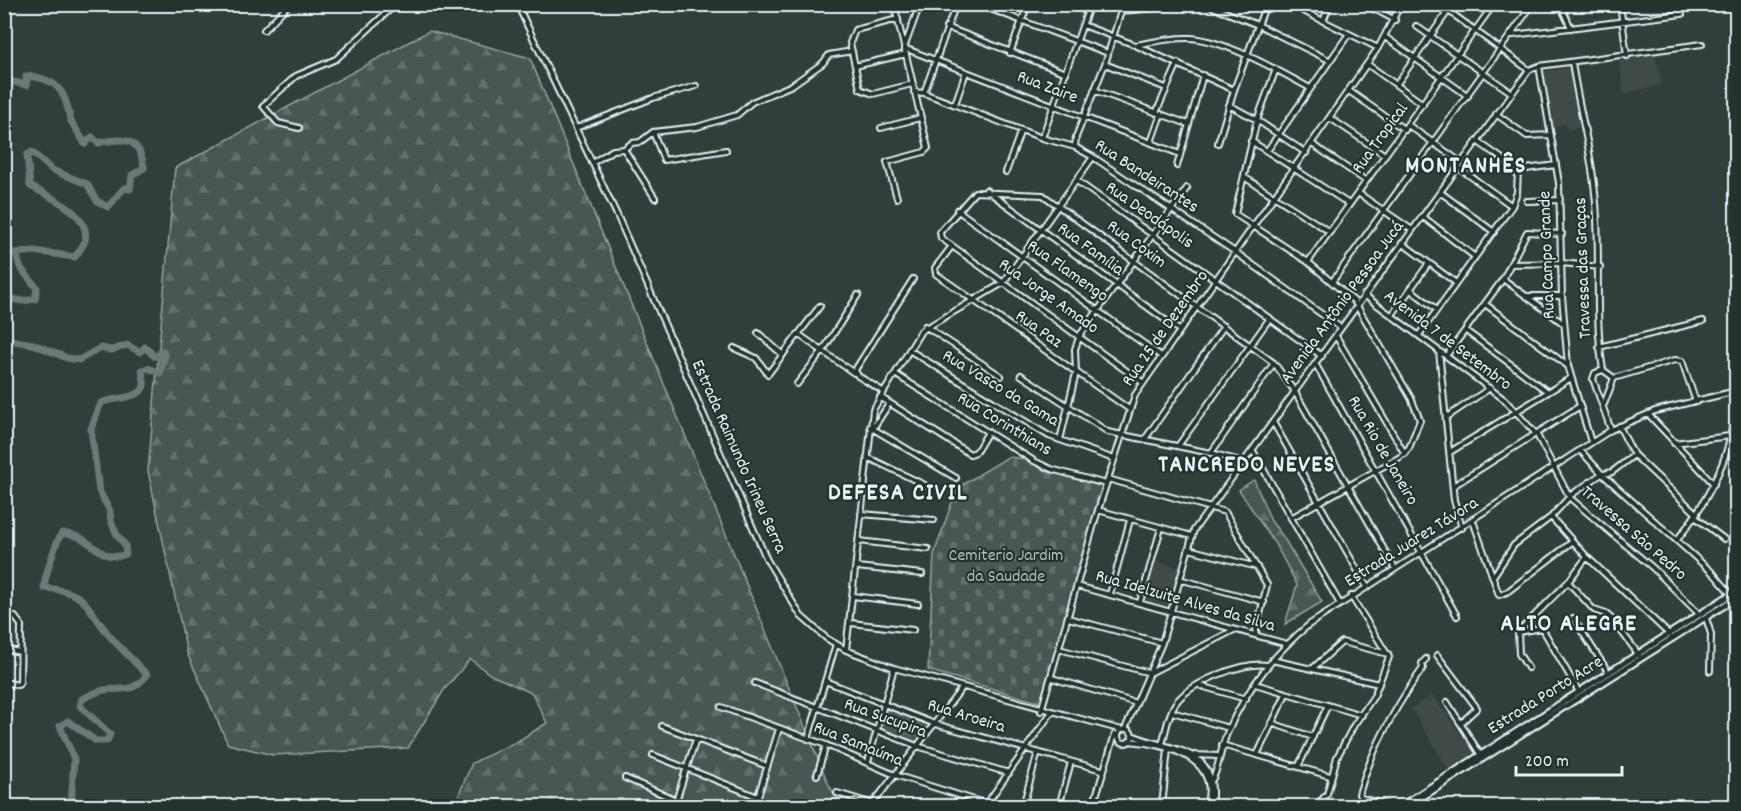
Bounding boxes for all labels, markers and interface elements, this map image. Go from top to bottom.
street label: Rua Zaire [1013,65,1081,111]
street label: Rua Tropical [1347,98,1416,180]
street label: Rua Bandeirantes [1089,134,1203,220]
district label: MONTANHÊS [1405,150,1527,184]
street label: Rua Deodápolis [1100,176,1198,256]
street label: Rua Campo Grande [1533,190,1563,319]
street label: Travessa das Graças [1569,197,1599,339]
street label: Rua Coxim [1101,215,1171,275]
street label: Avenida Antônio Pessoa Jucá [1275,216,1411,390]
street label: Rua Família [1051,217,1129,283]
street label: Rua Flamengo [1021,235,1113,309]
street label: Rua Jorge Amado [993,253,1103,341]
street label: Rua 25 de Dezembro [1117,266,1215,392]
street label: Avenida 7 de Setembro [1378,284,1516,398]
street label: Rua Paz [1009,305,1067,355]
street label: Rua Vasco da Gama [937,344,1064,434]
street label: Estrada Raimundo Irineu Serra [684,356,792,558]
street label: Rua Corinthians [952,387,1056,463]
street label: Rua Rio de Janeiro [1340,391,1424,511]
district label: TANCREDO NEVES [1158,449,1336,483]
district label: DEFESA CIVIL [828,477,968,511]
street label: Travessa São Pedro [1574,481,1692,587]
street label: Estrada Juarez Távora [1340,491,1484,594]
park label: Cemiterio Jardim da Saudade [949,544,1063,590]
street label: Rua Idelzuite Alves da Silva [1092,564,1278,640]
district label: ALTO ALEGRE [1501,608,1637,642]
street label: Estrada Porto Acre [1483,650,1609,742]
street label: Rua Sucupira [840,692,930,746]
street label: Rua Aroeira [924,693,1008,741]
street label: Rua Samaúma [809,716,907,775]
scale bar [1516,739,1622,777]
text: 200 m [1525,750,1569,775]

